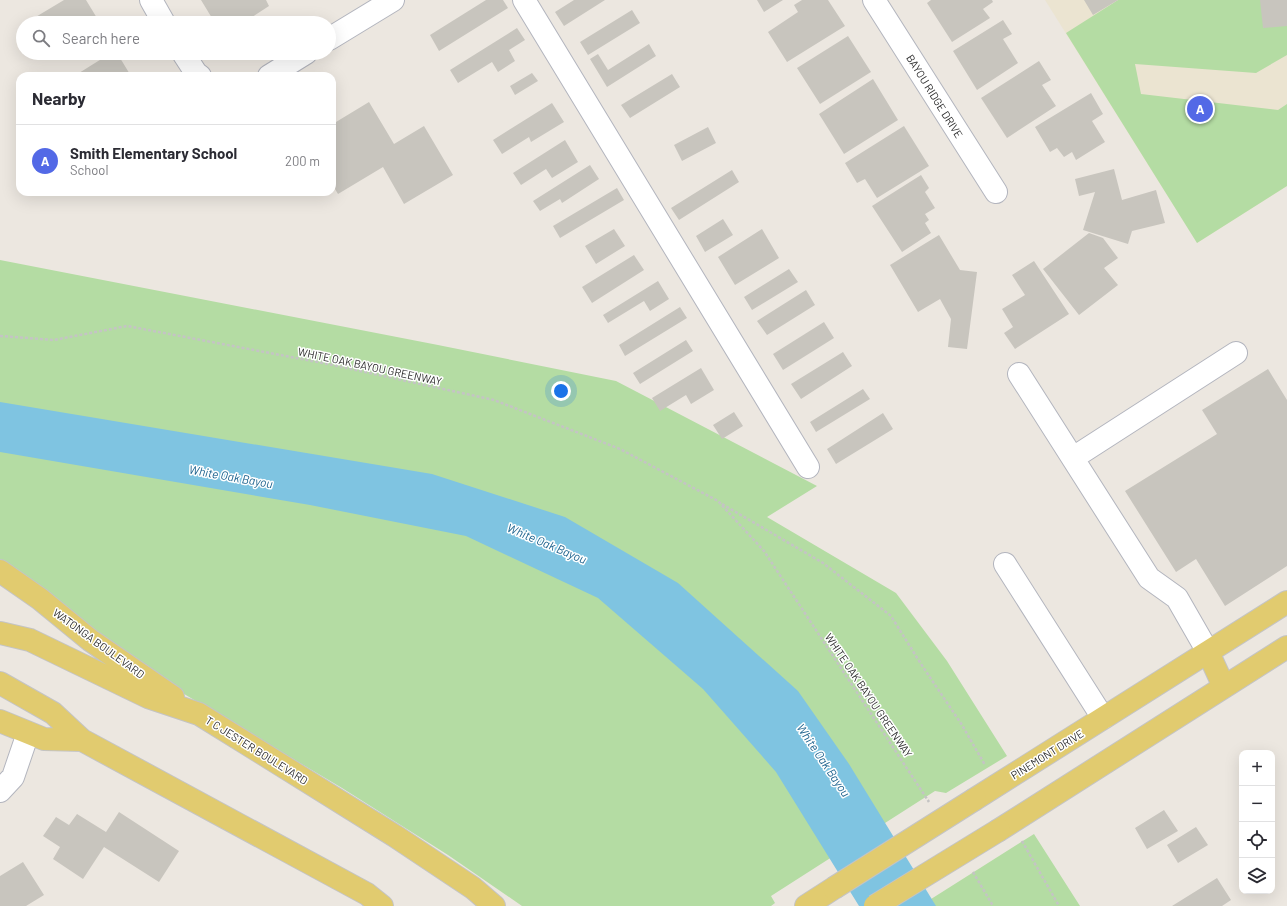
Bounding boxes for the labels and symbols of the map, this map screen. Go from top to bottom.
street label: BAYOU RIDGE DRIVE [904,52,966,140]
pin: A [1187,94,1213,124]
street label: WHITE OAK BAYOU GREENWAY [297,344,443,388]
your location [551,381,571,401]
water label: White Oak Bayou [188,462,274,490]
water label: White Oak Bayou [505,520,589,566]
street label: WATONGA BOULEVARD [51,605,147,681]
street label: WHITE OAK BAYOU GREENWAY [823,630,915,760]
street label: T C JESTER BOULEVARD [204,713,311,787]
water label: White Oak Bayou [794,721,854,799]
street label: PINEMONT DRIVE [1008,726,1086,782]

